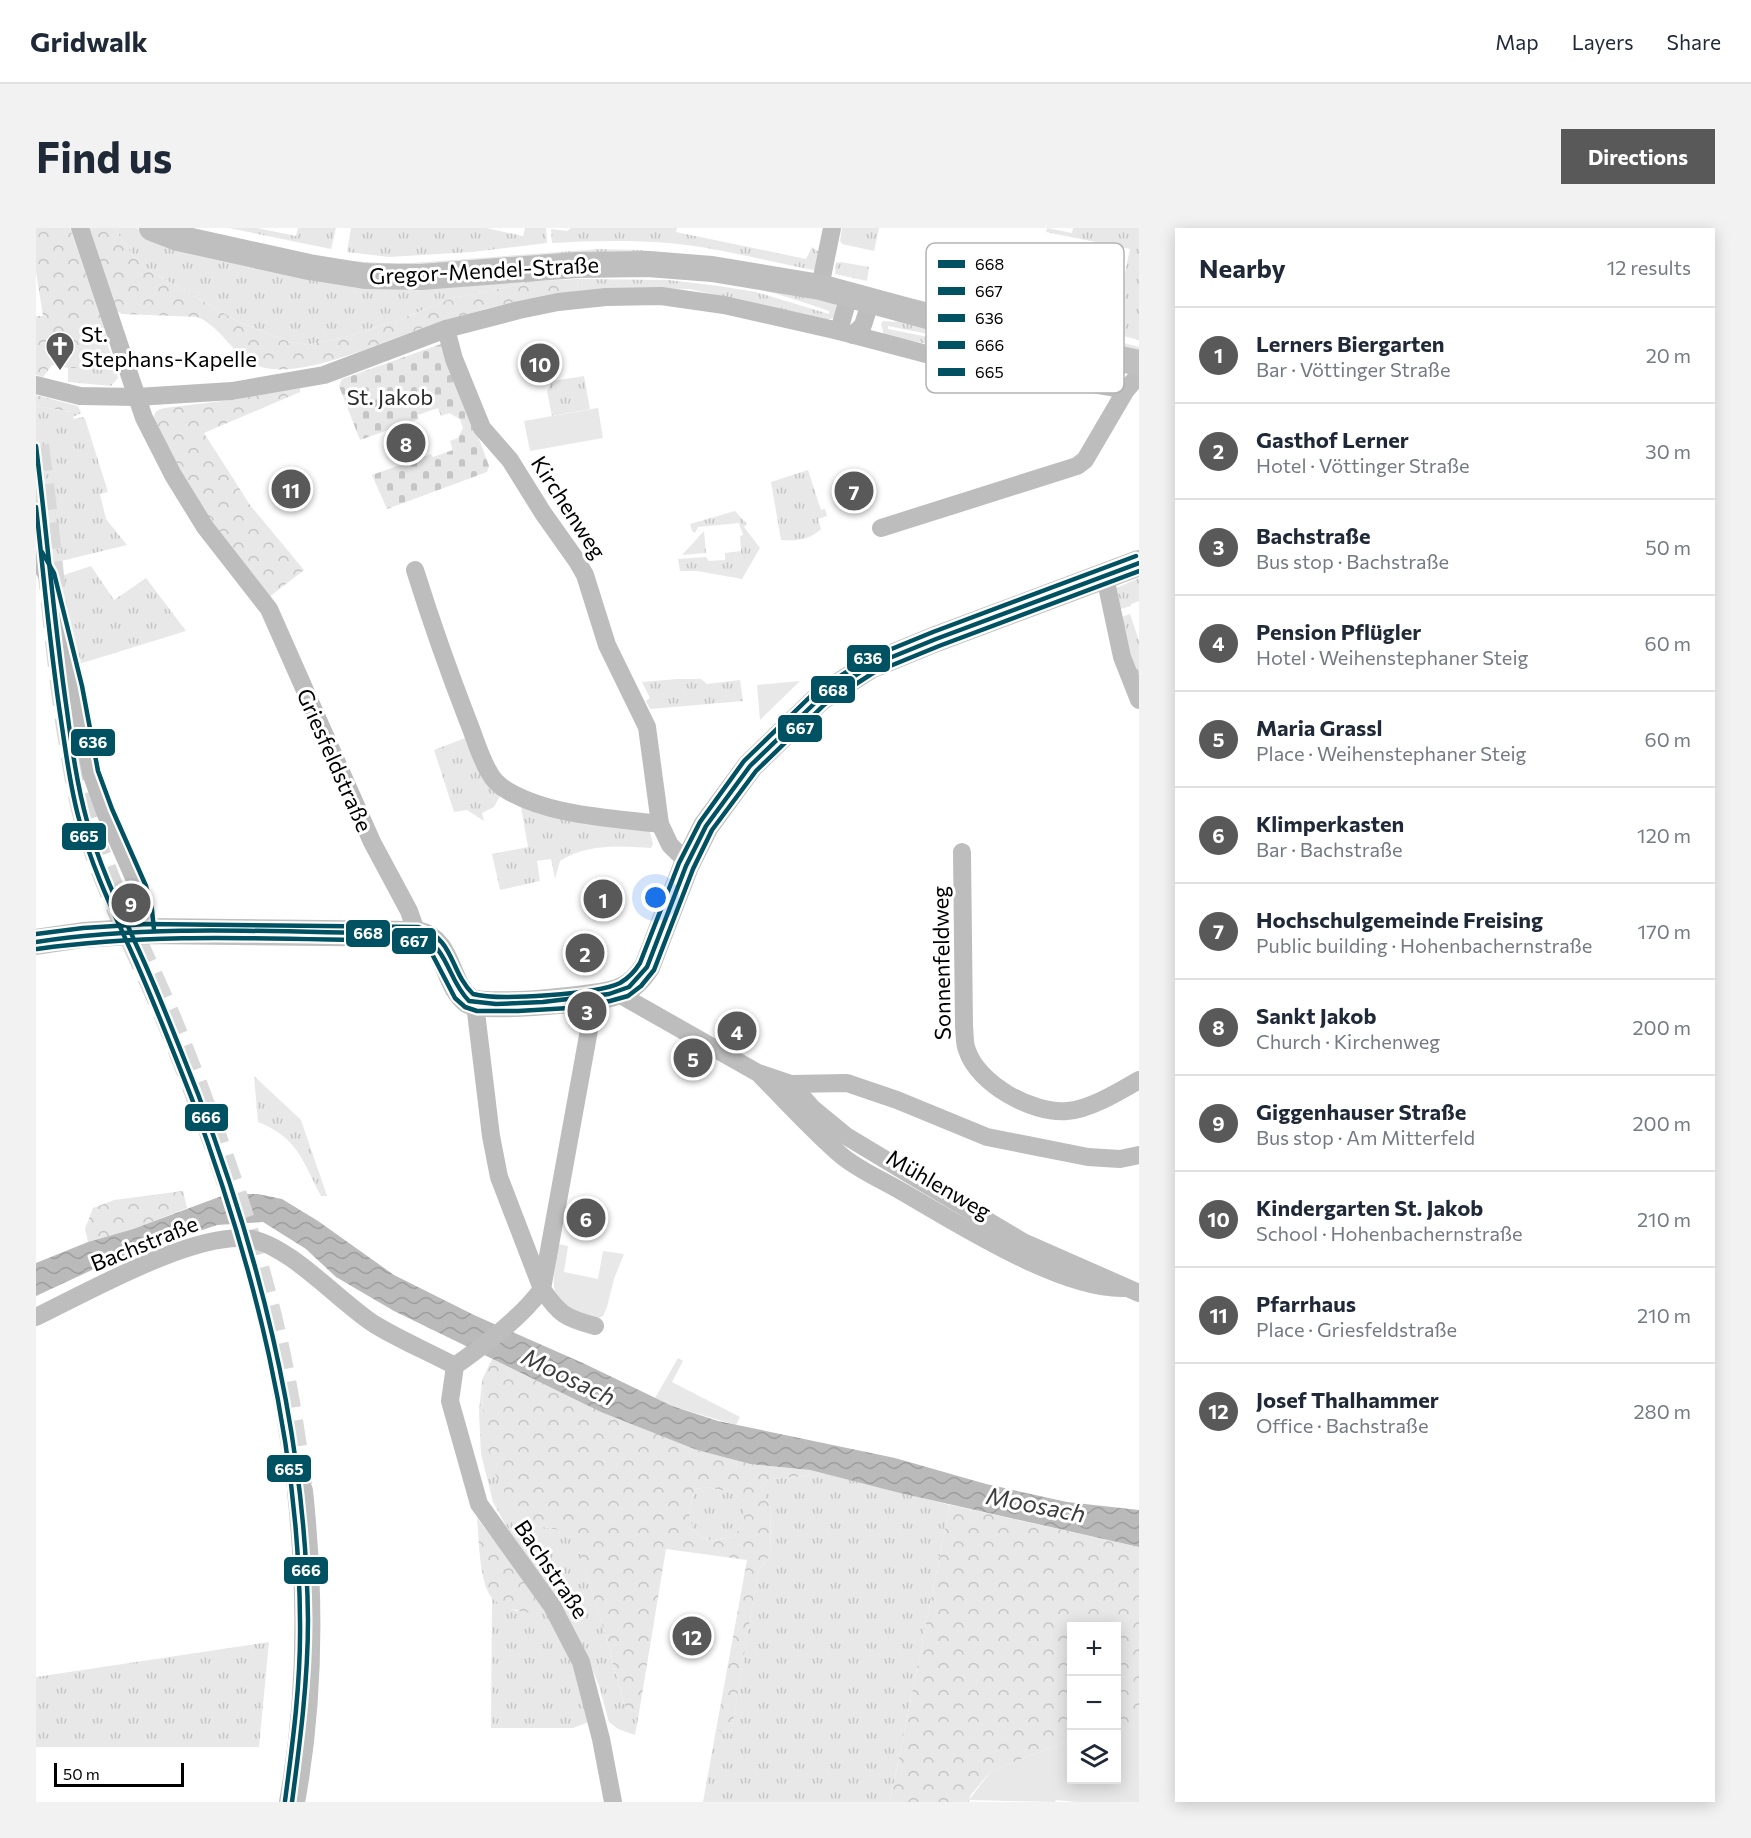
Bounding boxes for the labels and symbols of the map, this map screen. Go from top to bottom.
legend [926,243,1124,393]
street label: Gregor-Mendel-Straße [368,250,600,290]
text: 668 [975,254,1004,273]
text: 667 [975,281,1003,300]
text: 636 [975,308,1004,327]
place label: St. Stephans-Kapelle [81,320,257,372]
church icon: St. Stephans-Kapelle [44,330,76,372]
text: 666 [975,335,1004,354]
pin: 10 [520,340,560,386]
text: 665 [975,362,1004,381]
park label: St. Jakob [347,383,433,410]
pin: 8 [386,420,425,466]
street label: Kirchenweg [526,451,612,563]
pin: 11 [272,466,310,512]
pin: 7 [834,468,874,514]
line badge: 636 [846,644,891,673]
text: 636 [854,648,883,667]
line badge: 668 [810,675,856,704]
text: 668 [818,680,848,699]
street label: Griesfeldstraße [291,684,379,836]
line badge: 667 [777,714,823,743]
text: 667 [786,718,814,737]
line badge: 636 [70,728,116,757]
text: 636 [79,732,108,751]
line badge: 665 [61,822,107,851]
text: 665 [69,826,99,845]
pin: 1 [584,876,622,922]
pin: 9 [112,880,151,926]
your location [641,883,670,912]
street label: Sonnenfeldweg [926,886,956,1040]
line badge: 668 [345,919,391,948]
text: 668 [353,923,383,942]
line badge: 667 [391,927,437,955]
pin: 2 [566,930,604,976]
text: 667 [400,931,428,950]
pin: 3 [568,988,606,1034]
pin: 4 [718,1008,756,1054]
pin: 5 [674,1036,712,1080]
line badge: 666 [184,1103,229,1132]
text: 666 [191,1107,221,1126]
street label: Mühlenweg [882,1143,996,1225]
pin: 6 [566,1196,606,1240]
street label: Bachstraße [86,1209,202,1277]
water label: Moosach [518,1341,620,1411]
line badge: 665 [266,1454,312,1483]
text: 665 [274,1459,304,1478]
water label: Moosach [984,1480,1088,1528]
street label: Bachstraße [509,1515,595,1623]
line badge: 666 [283,1556,329,1585]
text: 666 [291,1560,321,1579]
pin: 12 [672,1614,712,1658]
scale bar [54,1760,184,1788]

